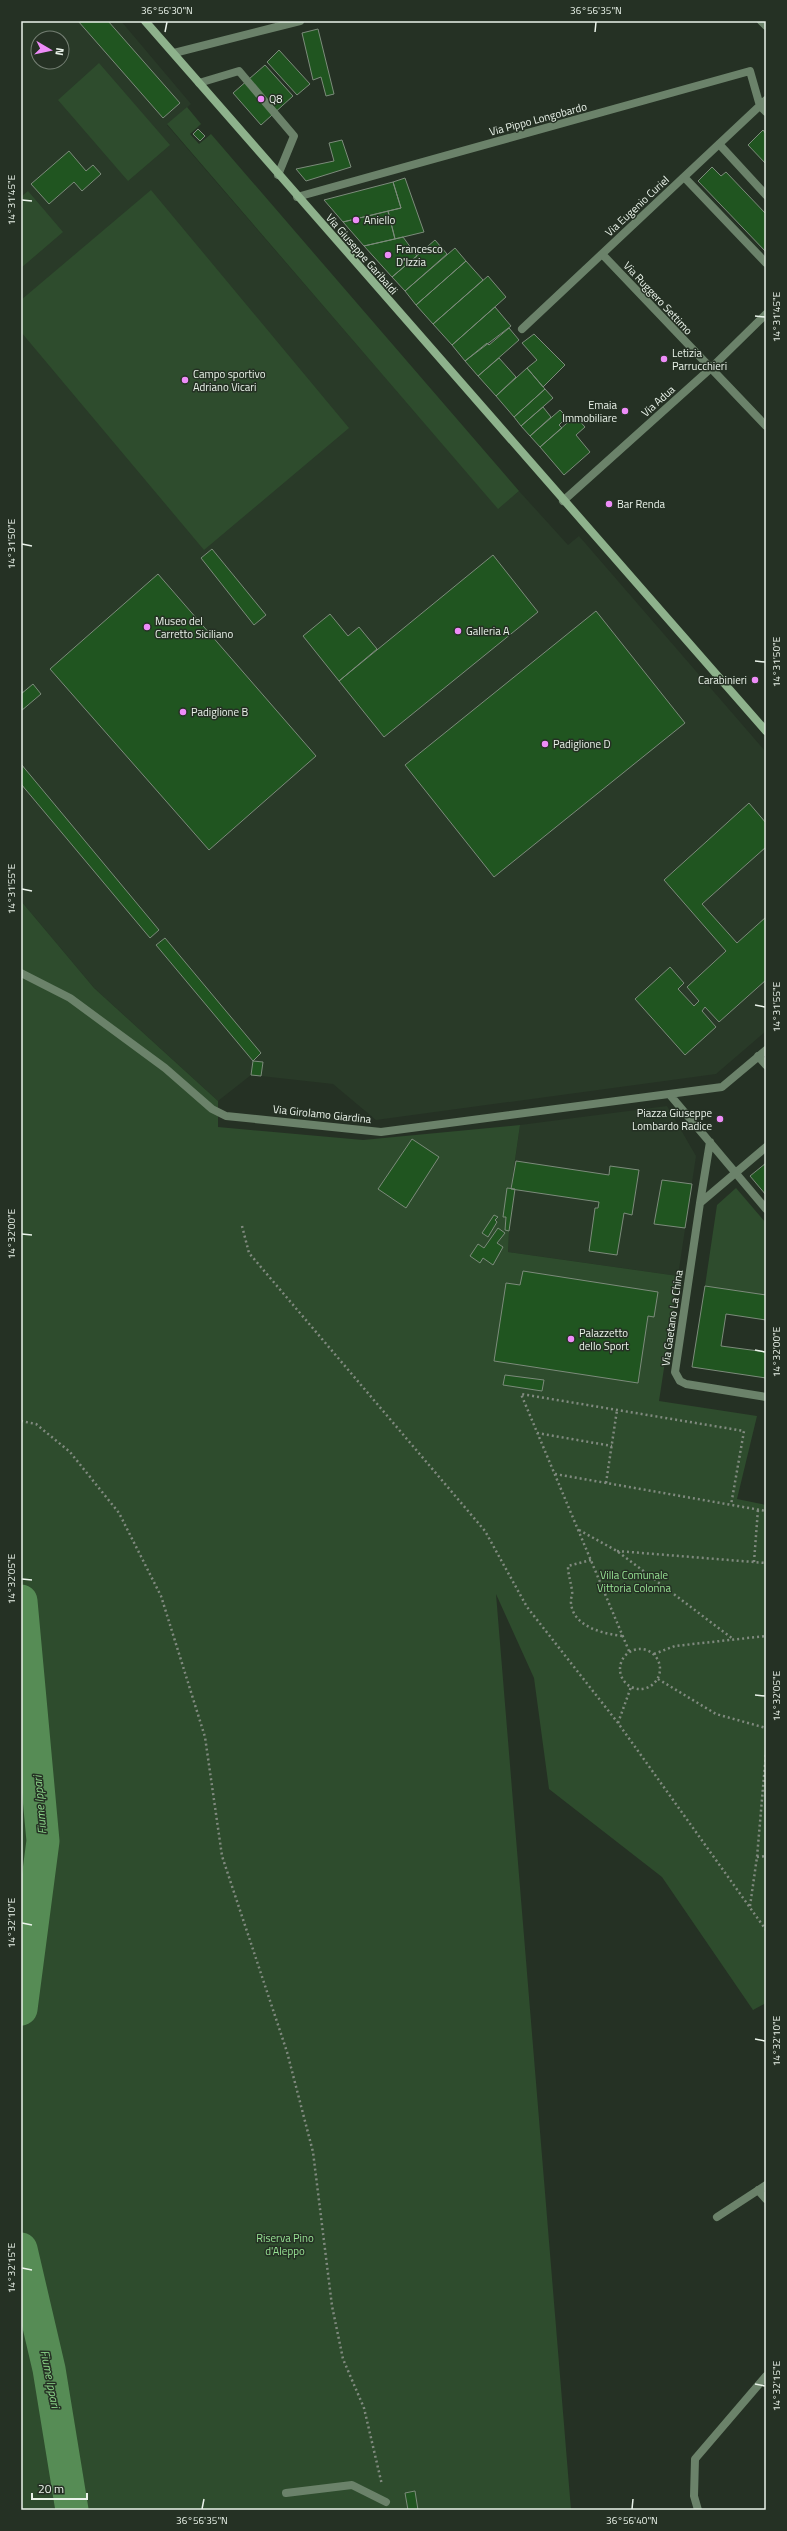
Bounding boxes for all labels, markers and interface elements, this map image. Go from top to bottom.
text: 36°56'30"N [141,3,193,18]
text: 36°56'35"N [570,3,622,18]
north arrow [30,30,70,70]
text: N [51,47,68,57]
place label: Q8 [269,91,282,107]
marker: Q8 [256,94,266,104]
street label: Via Pippo Longobardo [487,98,589,140]
street label: Via Eugenio Curiel [601,172,673,240]
text: 14°31'45"E [4,174,19,225]
street label: Via Giuseppe Garibaldi [322,210,402,298]
place label: Aniello [364,212,396,228]
marker: Aniello [351,215,361,225]
place label: Francesco D'Izzia [396,241,443,270]
marker: Francesco D'Izzia [383,250,393,260]
street label: Via Ruggero Settimo [620,258,696,338]
text: 14°31'45"E [769,291,784,342]
place label: Letizia Parrucchieri [672,345,727,374]
marker: Letizia Parrucchieri [659,354,669,364]
place label: Campo sportivo Adriano Vicari [193,366,266,395]
marker: Campo sportivo Adriano Vicari [180,375,190,385]
street label: Via Adua [638,381,679,420]
place label: Emaia Immobiliare [562,397,617,426]
marker: Emaia Immobiliare [620,406,630,416]
place label: Bar Renda [617,496,665,512]
marker: Bar Renda [604,499,614,509]
text: 14°31'50"E [4,518,19,569]
place label: Museo del Carretto Siciliano [155,613,233,642]
marker: Museo del Carretto Siciliano [142,622,152,632]
place label: Galleria A [466,623,510,639]
marker: Galleria A [453,626,463,636]
text: 14°31'50"E [769,636,784,687]
place label: Carabinieri [698,672,747,688]
marker: Carabinieri [750,675,760,685]
place label: Padiglione B [191,704,249,720]
marker: Padiglione B [178,707,188,717]
place label: Padiglione D [553,736,611,752]
marker: Padiglione D [540,739,550,749]
text: 14°31'55"E [4,863,19,914]
text: 14°31'55"E [769,981,784,1032]
street label: Via Girolamo Giardina [272,1101,373,1127]
place label: Piazza Giuseppe Lombardo Radice [632,1105,712,1134]
marker: Piazza Giuseppe Lombardo Radice [715,1114,725,1124]
text: 14°32'00"E [4,1208,19,1259]
street label: Via Gaetano La China [657,1268,687,1367]
place label: Palazzetto dello Sport [579,1325,629,1354]
text: 14°32'00"E [769,1326,784,1377]
marker: Palazzetto dello Sport [566,1334,576,1344]
text: 14°32'05"E [4,1553,19,1604]
park label: Villa Comunale Vittoria Colonna [597,1567,671,1596]
text: 14°32'05"E [769,1670,784,1721]
water label: Fiume Ippari [27,1773,52,1835]
text: 14°32'10"E [4,1897,19,1948]
text: 14°32'10"E [769,2015,784,2066]
park label: Riserva Pino d'Aleppo [256,2230,314,2259]
text: 14°32'15"E [4,2242,19,2293]
water label: Fiume Ippari [36,2348,66,2411]
text: 14°32'15"E [769,2360,784,2411]
scale bar [32,2475,87,2501]
text: 20 m [38,2479,64,2498]
text: 36°56'35"N [176,2513,228,2528]
text: 36°56'40"N [606,2513,658,2528]

